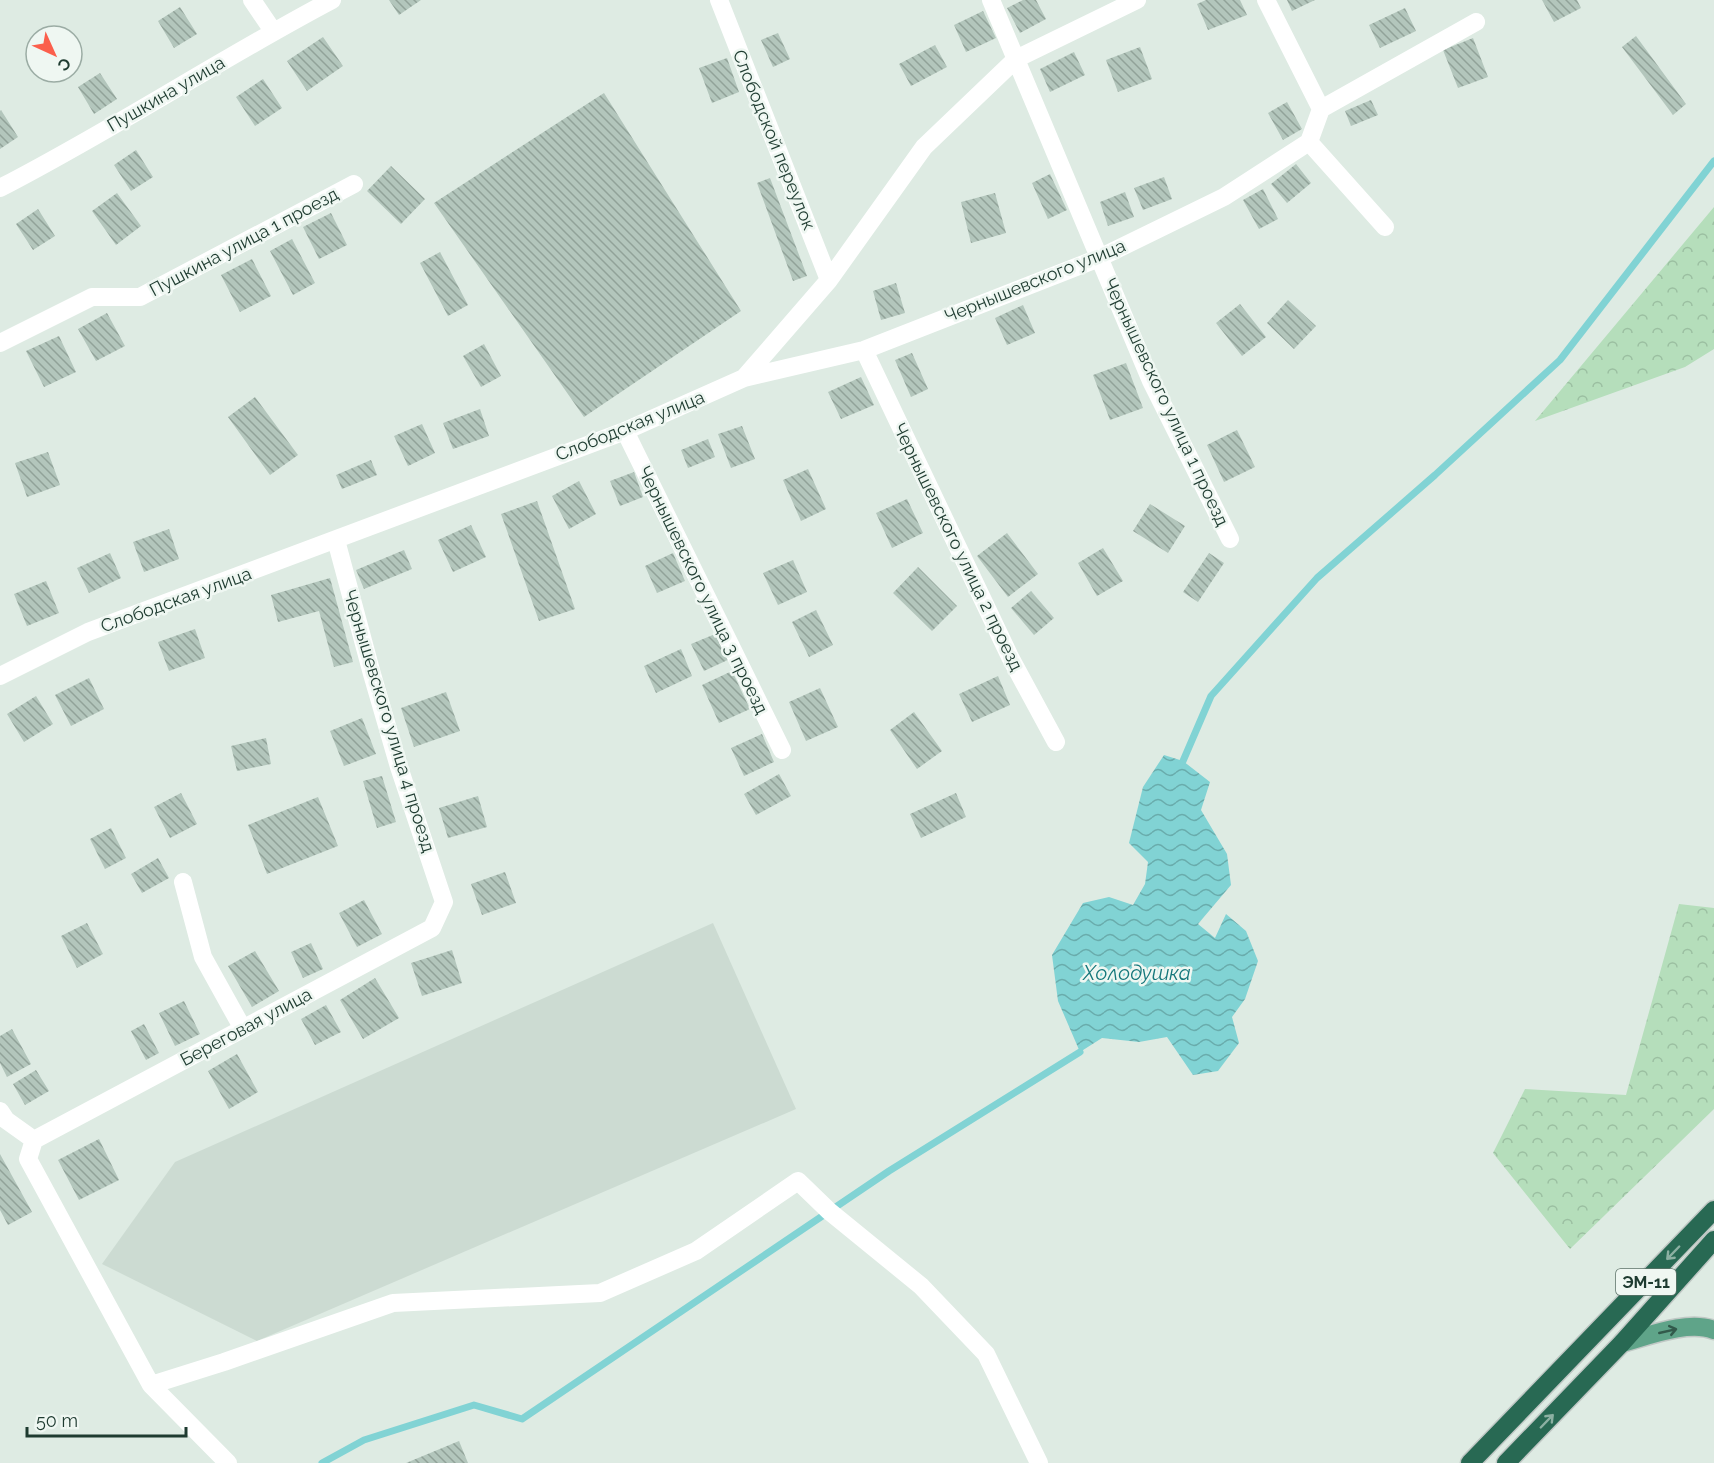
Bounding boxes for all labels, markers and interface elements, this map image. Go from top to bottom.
north arrow [24,24,84,84]
street label: Слободской переулок [729,47,820,233]
street label: Пушкина улица [103,51,228,136]
text: С [54,54,75,75]
street label: Пушкина улица 1 проезд [146,183,342,300]
street label: Чернышевского улица [941,235,1128,326]
street label: Чернышевского улица 1 проезд [1100,274,1233,529]
street label: Слободская улица [552,386,707,465]
street label: Чернышевского улица 2 проезд [889,420,1028,674]
street label: Чернышевского улица 3 проезд [634,462,773,717]
street label: Слободская улица [98,563,254,637]
street label: Чернышевского улица 4 проезд [339,587,439,855]
water label: Холодушка [1081,961,1191,985]
street label: Береговая улица [176,983,315,1070]
one-way arrow [1666,1245,1681,1260]
road number: ЭМ-11 [1616,1269,1676,1295]
one-way arrow [1658,1325,1677,1337]
scale bar [27,1400,186,1438]
text: 50 m [36,1410,78,1431]
one-way arrow [1539,1413,1554,1428]

